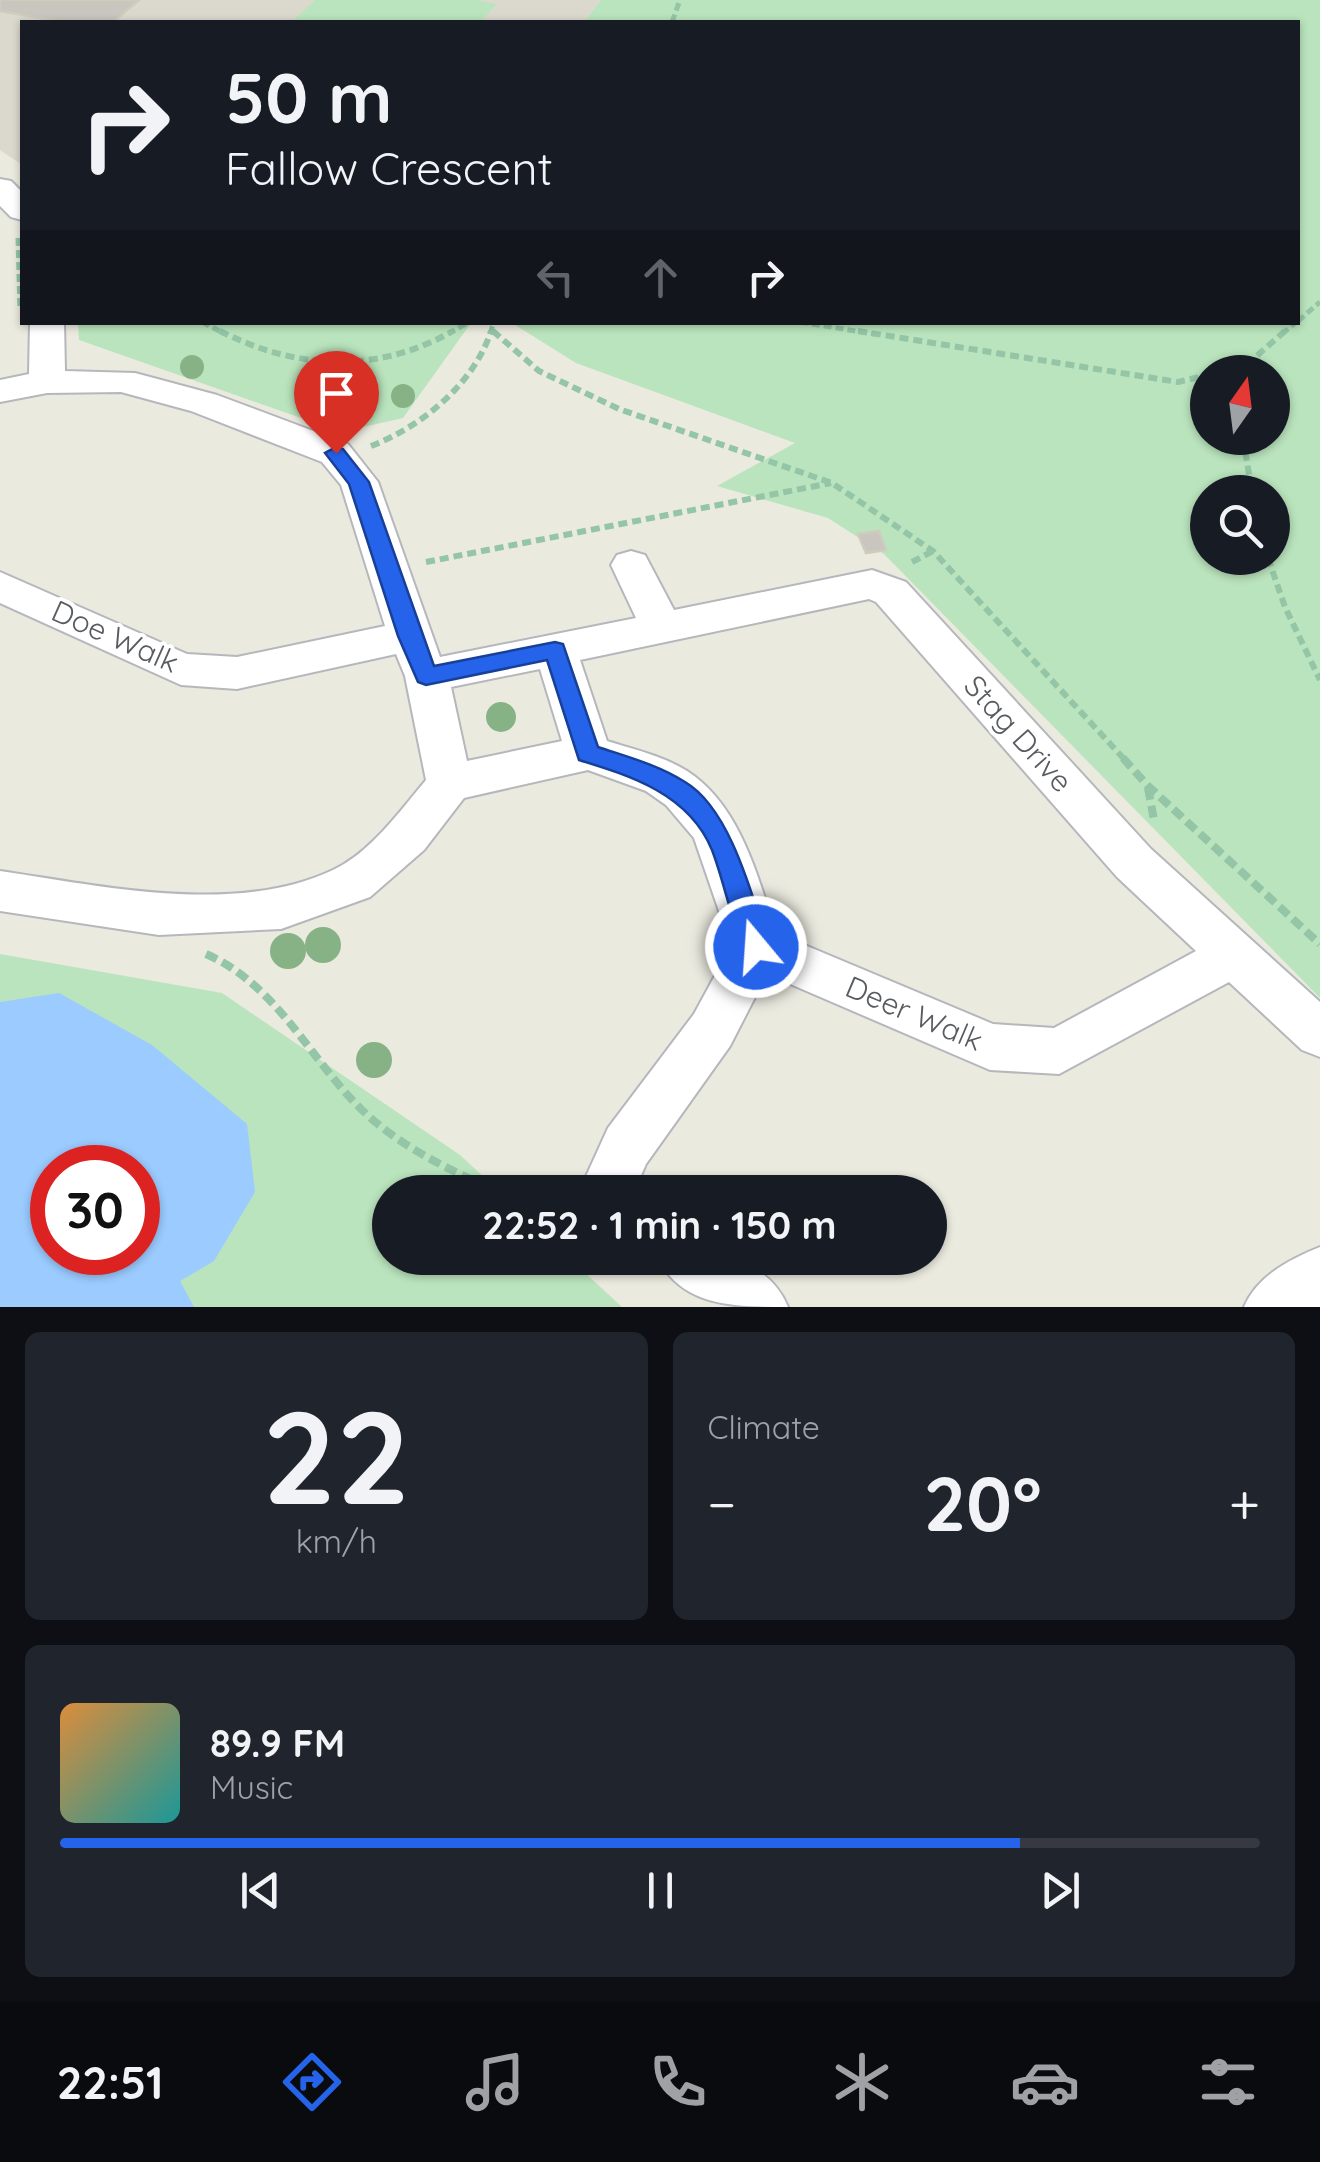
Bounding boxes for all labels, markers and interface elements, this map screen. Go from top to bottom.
text: 50 m [225,53,392,141]
icon: right [60,60,190,190]
text: Fallow Crescent [225,140,553,196]
icon: left [528,250,583,305]
icon: ahead [633,250,688,305]
icon: right [738,250,793,305]
pin [294,351,379,454]
north arrow [1190,355,1290,455]
map controls [1190,355,1290,575]
icon: arrive [309,366,364,421]
button: search [1190,475,1290,575]
street label: Doe Walk [46,591,185,681]
street label: Stag Drive [956,667,1081,800]
position arrow [704,895,808,999]
street label: Deer Walk [840,967,989,1059]
speed limit sign: 30 [30,1145,160,1275]
text: 22:52 · 1 min · 150 m [482,1201,837,1249]
text: 22 [262,1374,410,1537]
text: Climate [708,1407,820,1447]
text: 20° [923,1456,1042,1550]
text: − [708,1469,736,1538]
text: + [1229,1469,1260,1538]
text: km/h [296,1521,377,1561]
text: 89.9 FM [210,1719,345,1767]
text: Music [210,1767,293,1807]
icon: previous [233,1863,288,1918]
icon: pause [633,1863,688,1918]
icon: next [1033,1863,1088,1918]
icon: directions [277,2047,347,2117]
icon: music [460,2047,530,2117]
icon: phone [643,2047,713,2117]
icon: climate [827,2047,897,2117]
icon: car [1010,2047,1080,2117]
icon: filters [1193,2047,1263,2117]
text: 22:51 [57,2054,164,2110]

